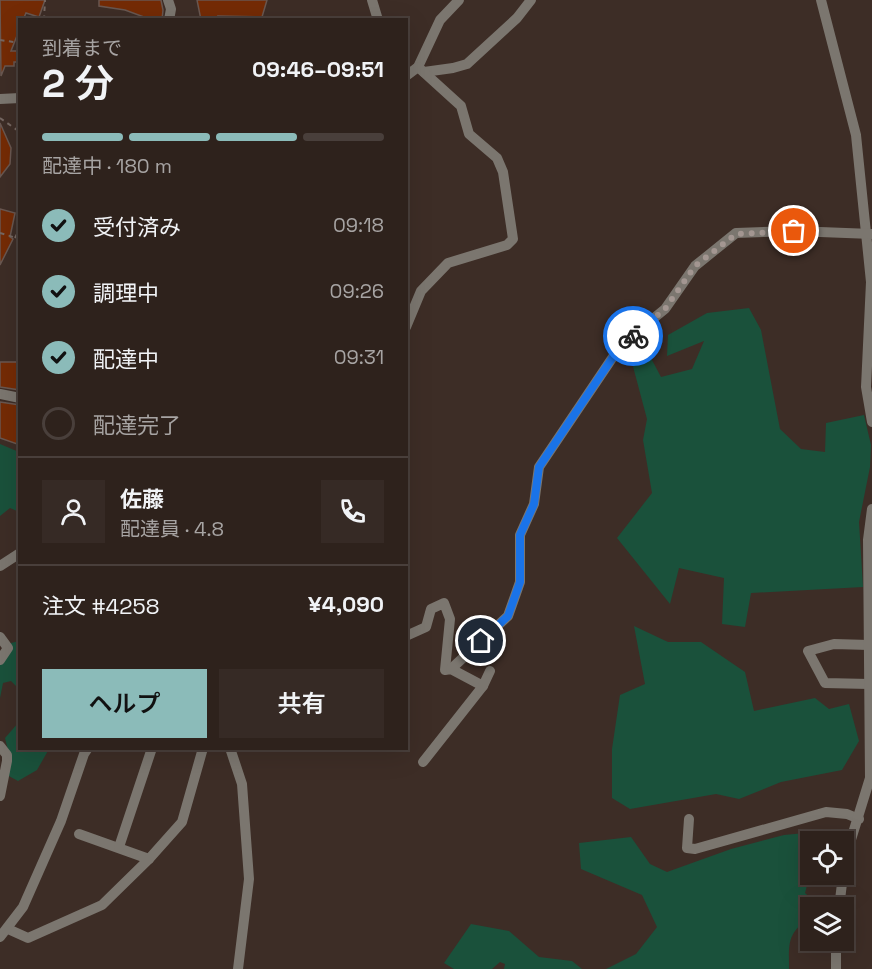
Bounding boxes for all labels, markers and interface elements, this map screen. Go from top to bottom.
text: 到着まで [42,35,122,61]
text: 09:46–09:51 [252,55,384,83]
text: 2 分 [42,59,114,108]
text: 配達中 · 180 m [42,153,172,179]
pin [768,205,819,256]
icon: check [42,209,75,242]
text: 09:18 [333,212,384,238]
text: 受付済み [93,213,181,241]
icon: bag [777,214,810,247]
icon: check [42,275,75,308]
text: 09:26 [330,278,384,304]
text: 調理中 [93,279,159,307]
courier [603,306,663,366]
icon: bike [617,320,650,353]
icon: check [42,341,75,374]
text: 09:31 [334,344,384,370]
text: 配達中 [93,345,159,373]
text: 配達完了 [93,411,181,439]
button: person [42,480,105,543]
button: phone [321,480,384,543]
text: 佐藤 [120,485,164,513]
text: 配達員 · 4.8 [120,516,224,542]
text: ¥4,090 [308,590,384,618]
text: 注文 #4258 [42,592,159,620]
pin [455,615,506,666]
icon: home [464,624,497,657]
button: ヘルプ [42,669,207,738]
button: 共有 [219,669,384,738]
map controls [800,831,854,951]
button: locate [800,831,854,885]
button: layers [800,897,854,951]

